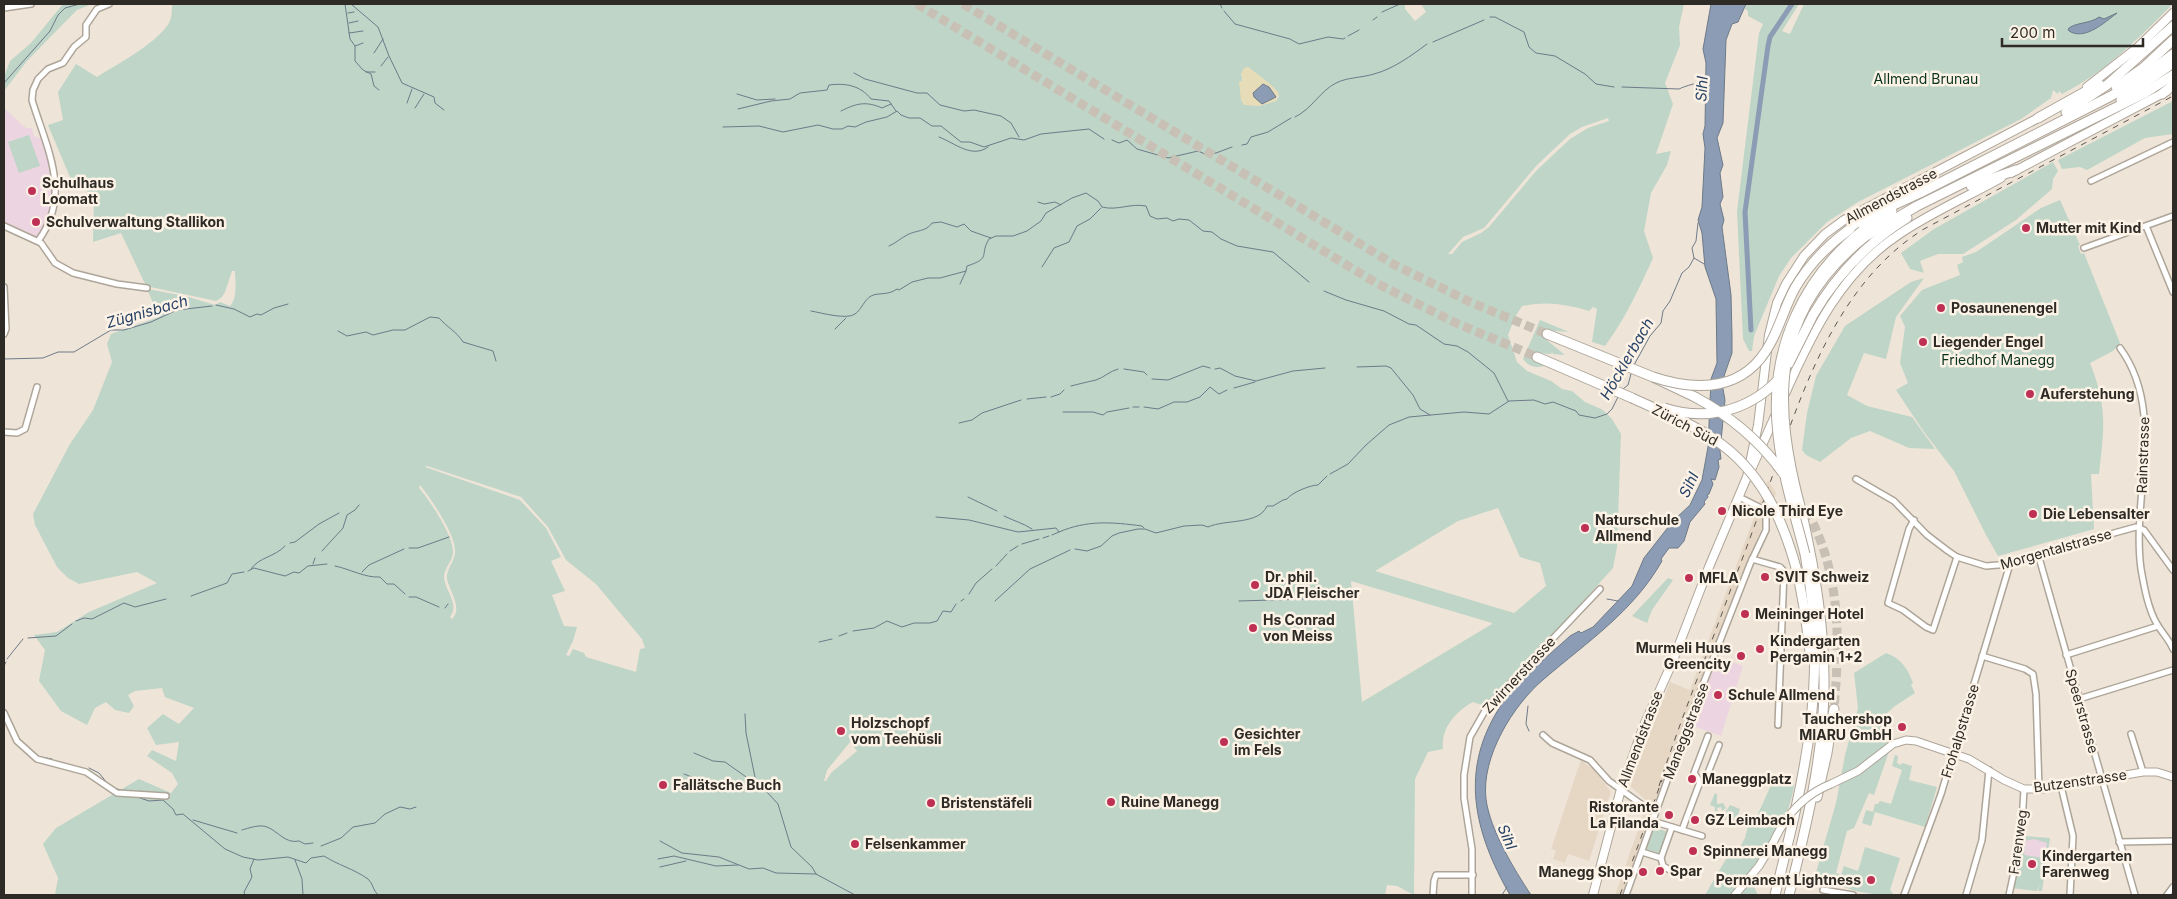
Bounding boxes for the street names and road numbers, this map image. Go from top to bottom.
street label: Allmendstrasse [1842,164,1940,227]
street label: Zürich Süd [1649,400,1721,449]
street label: Rainstrasse [2133,416,2152,494]
street label: Morgentalstrasse [1998,524,2114,573]
street label: Zwirnerstrasse [1479,633,1559,717]
street label: Speerstrasse [2062,667,2103,755]
street label: Maneggstrasse [1659,680,1712,782]
street label: Frohalpstrasse [1937,682,1982,780]
street label: Allmendstrasse [1613,688,1666,789]
street label: Butzenstrasse [2032,766,2128,795]
street label: Farenweg [2005,808,2030,875]

